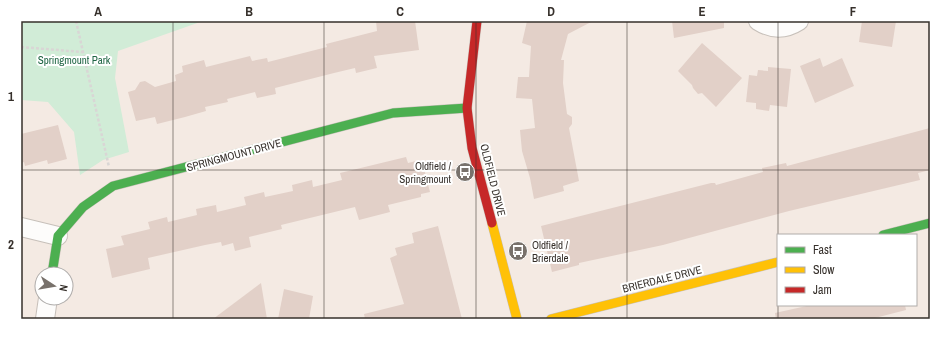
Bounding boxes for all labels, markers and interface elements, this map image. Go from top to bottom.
text: A [94,3,102,20]
text: B [245,3,253,20]
text: C [396,3,404,20]
text: D [547,3,555,20]
text: E [698,3,706,20]
text: F [850,3,857,20]
park label: Springmount Park [38,53,111,67]
text: 1 [8,88,14,105]
street label: SPRINGMOUNT DRIVE [185,136,283,174]
street label: OLDFIELD DRIVE [477,142,509,218]
place label: Oldfield / Springmount [399,159,451,186]
bus stop icon: Oldfield / Springmount [454,161,476,183]
legend [777,234,917,306]
text: 2 [8,236,14,253]
place label: Oldfield / Brierdale [532,238,569,265]
bus stop icon: Oldfield / Brierdale [507,240,529,262]
text: Fast [813,242,832,258]
street label: BRIERDALE DRIVE [621,262,703,296]
text: Slow [813,262,835,278]
north arrow [34,266,74,306]
text: Jam [813,282,832,298]
text: N [56,283,71,293]

